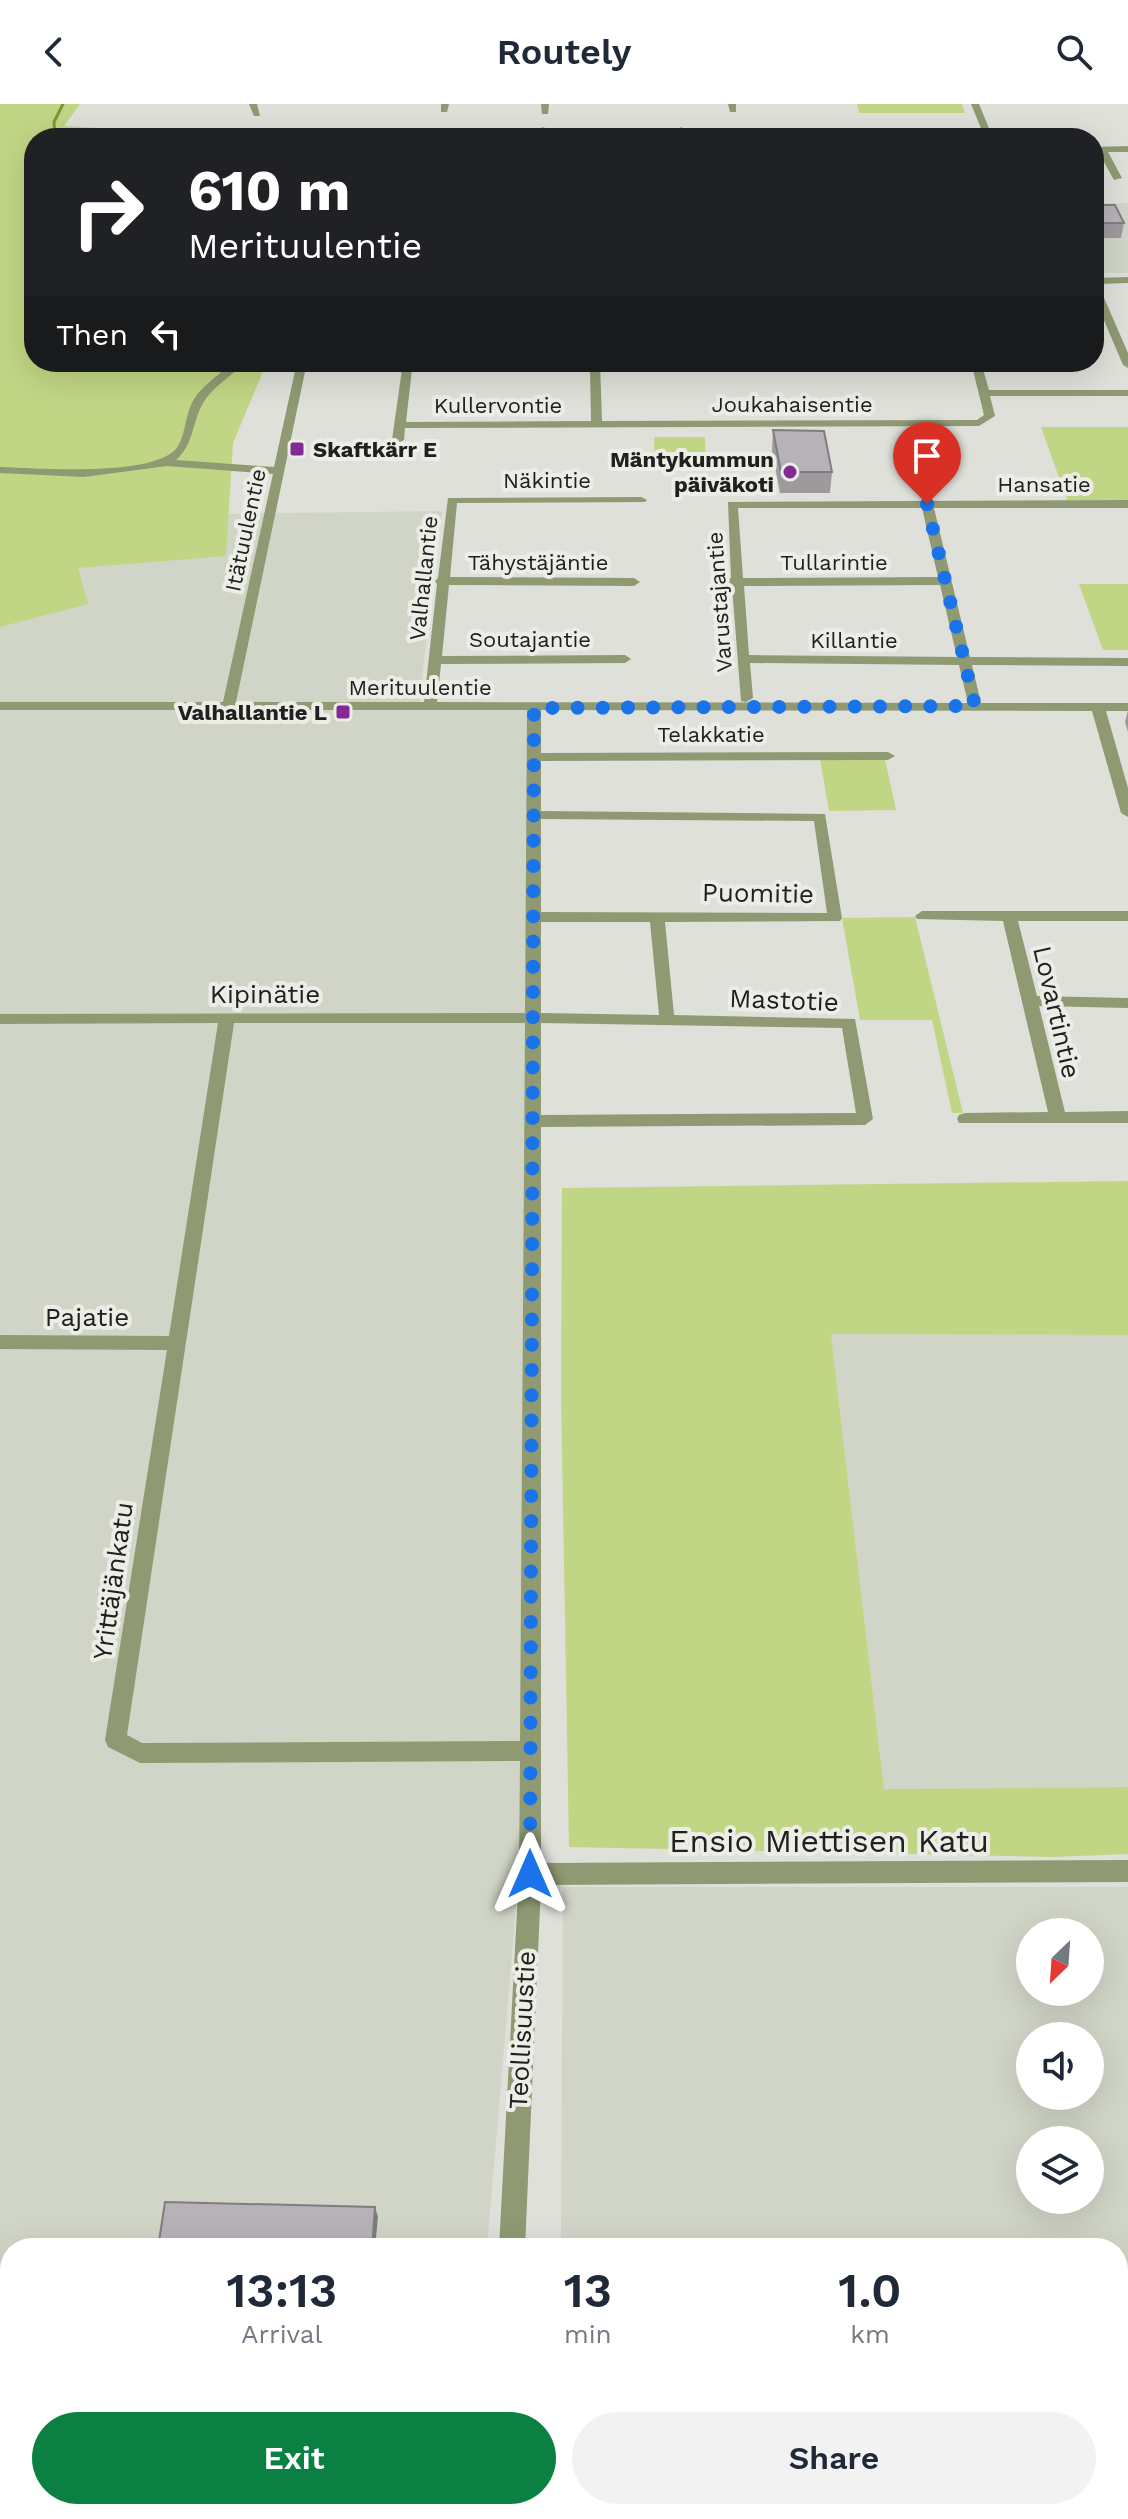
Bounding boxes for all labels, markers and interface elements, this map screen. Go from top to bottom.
icon: back [32,30,76,74]
icon: search [1052,30,1096,74]
text: Routely [497,31,631,73]
text: 610 m [188,158,350,224]
icon: right [56,160,160,264]
text: Merituulentie [188,225,422,267]
icon: left [144,312,188,356]
text: Then [56,317,128,352]
street label: Joukahaisentie [711,392,873,417]
street label: Kullervontie [434,393,562,418]
pin [893,422,961,504]
icon: arrive [905,434,949,478]
place label: Skaftkärr E [313,437,437,462]
marker: Skaftkärr E [288,440,306,458]
place label: Mäntykummun päiväkoti [610,447,774,497]
marker: Mäntykummun päiväkoti [781,463,799,481]
street label: Itätuulentie [220,466,271,594]
street label: Näkintie [503,468,591,493]
street label: Hansatie [997,472,1091,497]
street label: Valhallantie [405,514,442,642]
street label: Varustajantie [702,531,737,673]
street label: Tähystäjäntie [468,550,608,575]
street label: Tullarintie [780,550,888,575]
street label: Soutajantie [469,627,591,652]
street label: Killantie [810,628,898,653]
street label: Merituulentie [348,675,492,700]
place label: Valhallantie L [178,700,327,725]
marker: Valhallantie L [334,703,352,721]
street label: Telakkatie [657,722,765,747]
street label: Puomitie [702,877,814,909]
street label: Lovartintie [1027,943,1087,1081]
street label: Kipinätie [210,979,320,1009]
street label: Mastotie [729,983,839,1017]
street label: Pajatie [45,1302,129,1332]
street label: Yrittäjänkatu [87,1500,139,1662]
street label: Ensio Miettisen Katu [669,1822,989,1860]
position arrow [488,1832,572,1916]
north arrow [1016,1918,1104,2006]
map controls [1016,1918,1104,2214]
street label: Teollisuustie [503,1950,541,2110]
button: sound [1016,2022,1104,2110]
button: layers [1016,2126,1104,2214]
text: 13:13 [226,2262,337,2319]
text: 13 [564,2262,612,2319]
text: 1.0 [838,2262,902,2319]
text: Arrival [241,2319,322,2349]
text: min [564,2319,612,2349]
text: km [850,2319,890,2349]
button: Exit [32,2412,556,2504]
button: Share [572,2412,1096,2504]

